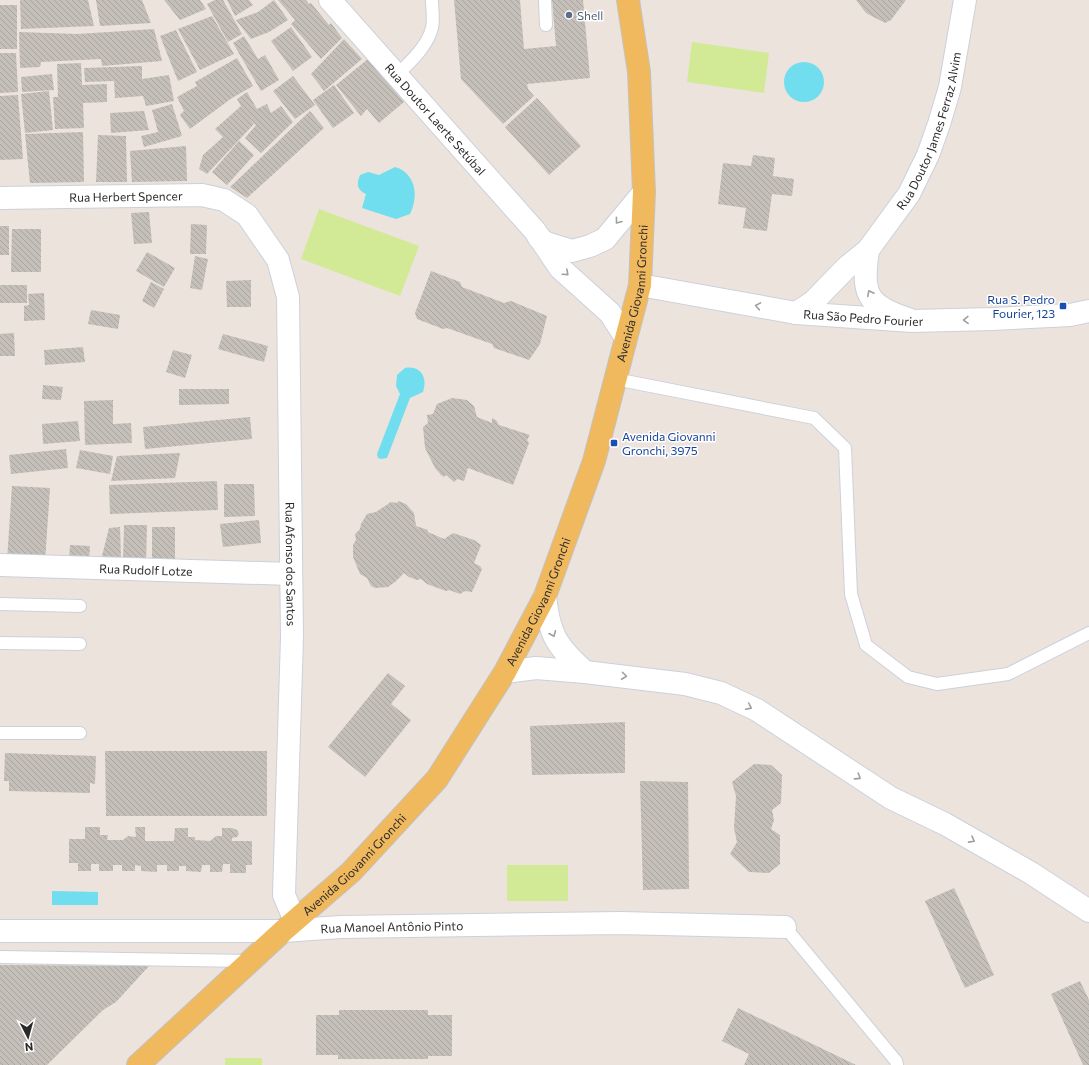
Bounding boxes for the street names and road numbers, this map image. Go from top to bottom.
street label: Rua Doutor James Ferraz Alvim [893,51,963,212]
street label: Rua Doutor Laerte Setúbal [382,60,489,178]
street label: Rua Herbert Spencer [69,188,183,204]
street label: Avenida Giovanni Gronchi [613,224,650,363]
street label: Rua São Pedro Fourier [803,307,924,328]
street label: Rua Afonso dos Santos [283,502,299,626]
street label: Avenida Giovanni Gronchi [503,535,573,668]
street label: Rua Rudolf Lotze [99,561,193,578]
street label: Avenida Giovanni Gronchi [299,811,409,918]
street label: Rua Manoel Antônio Pinto [320,918,463,935]

